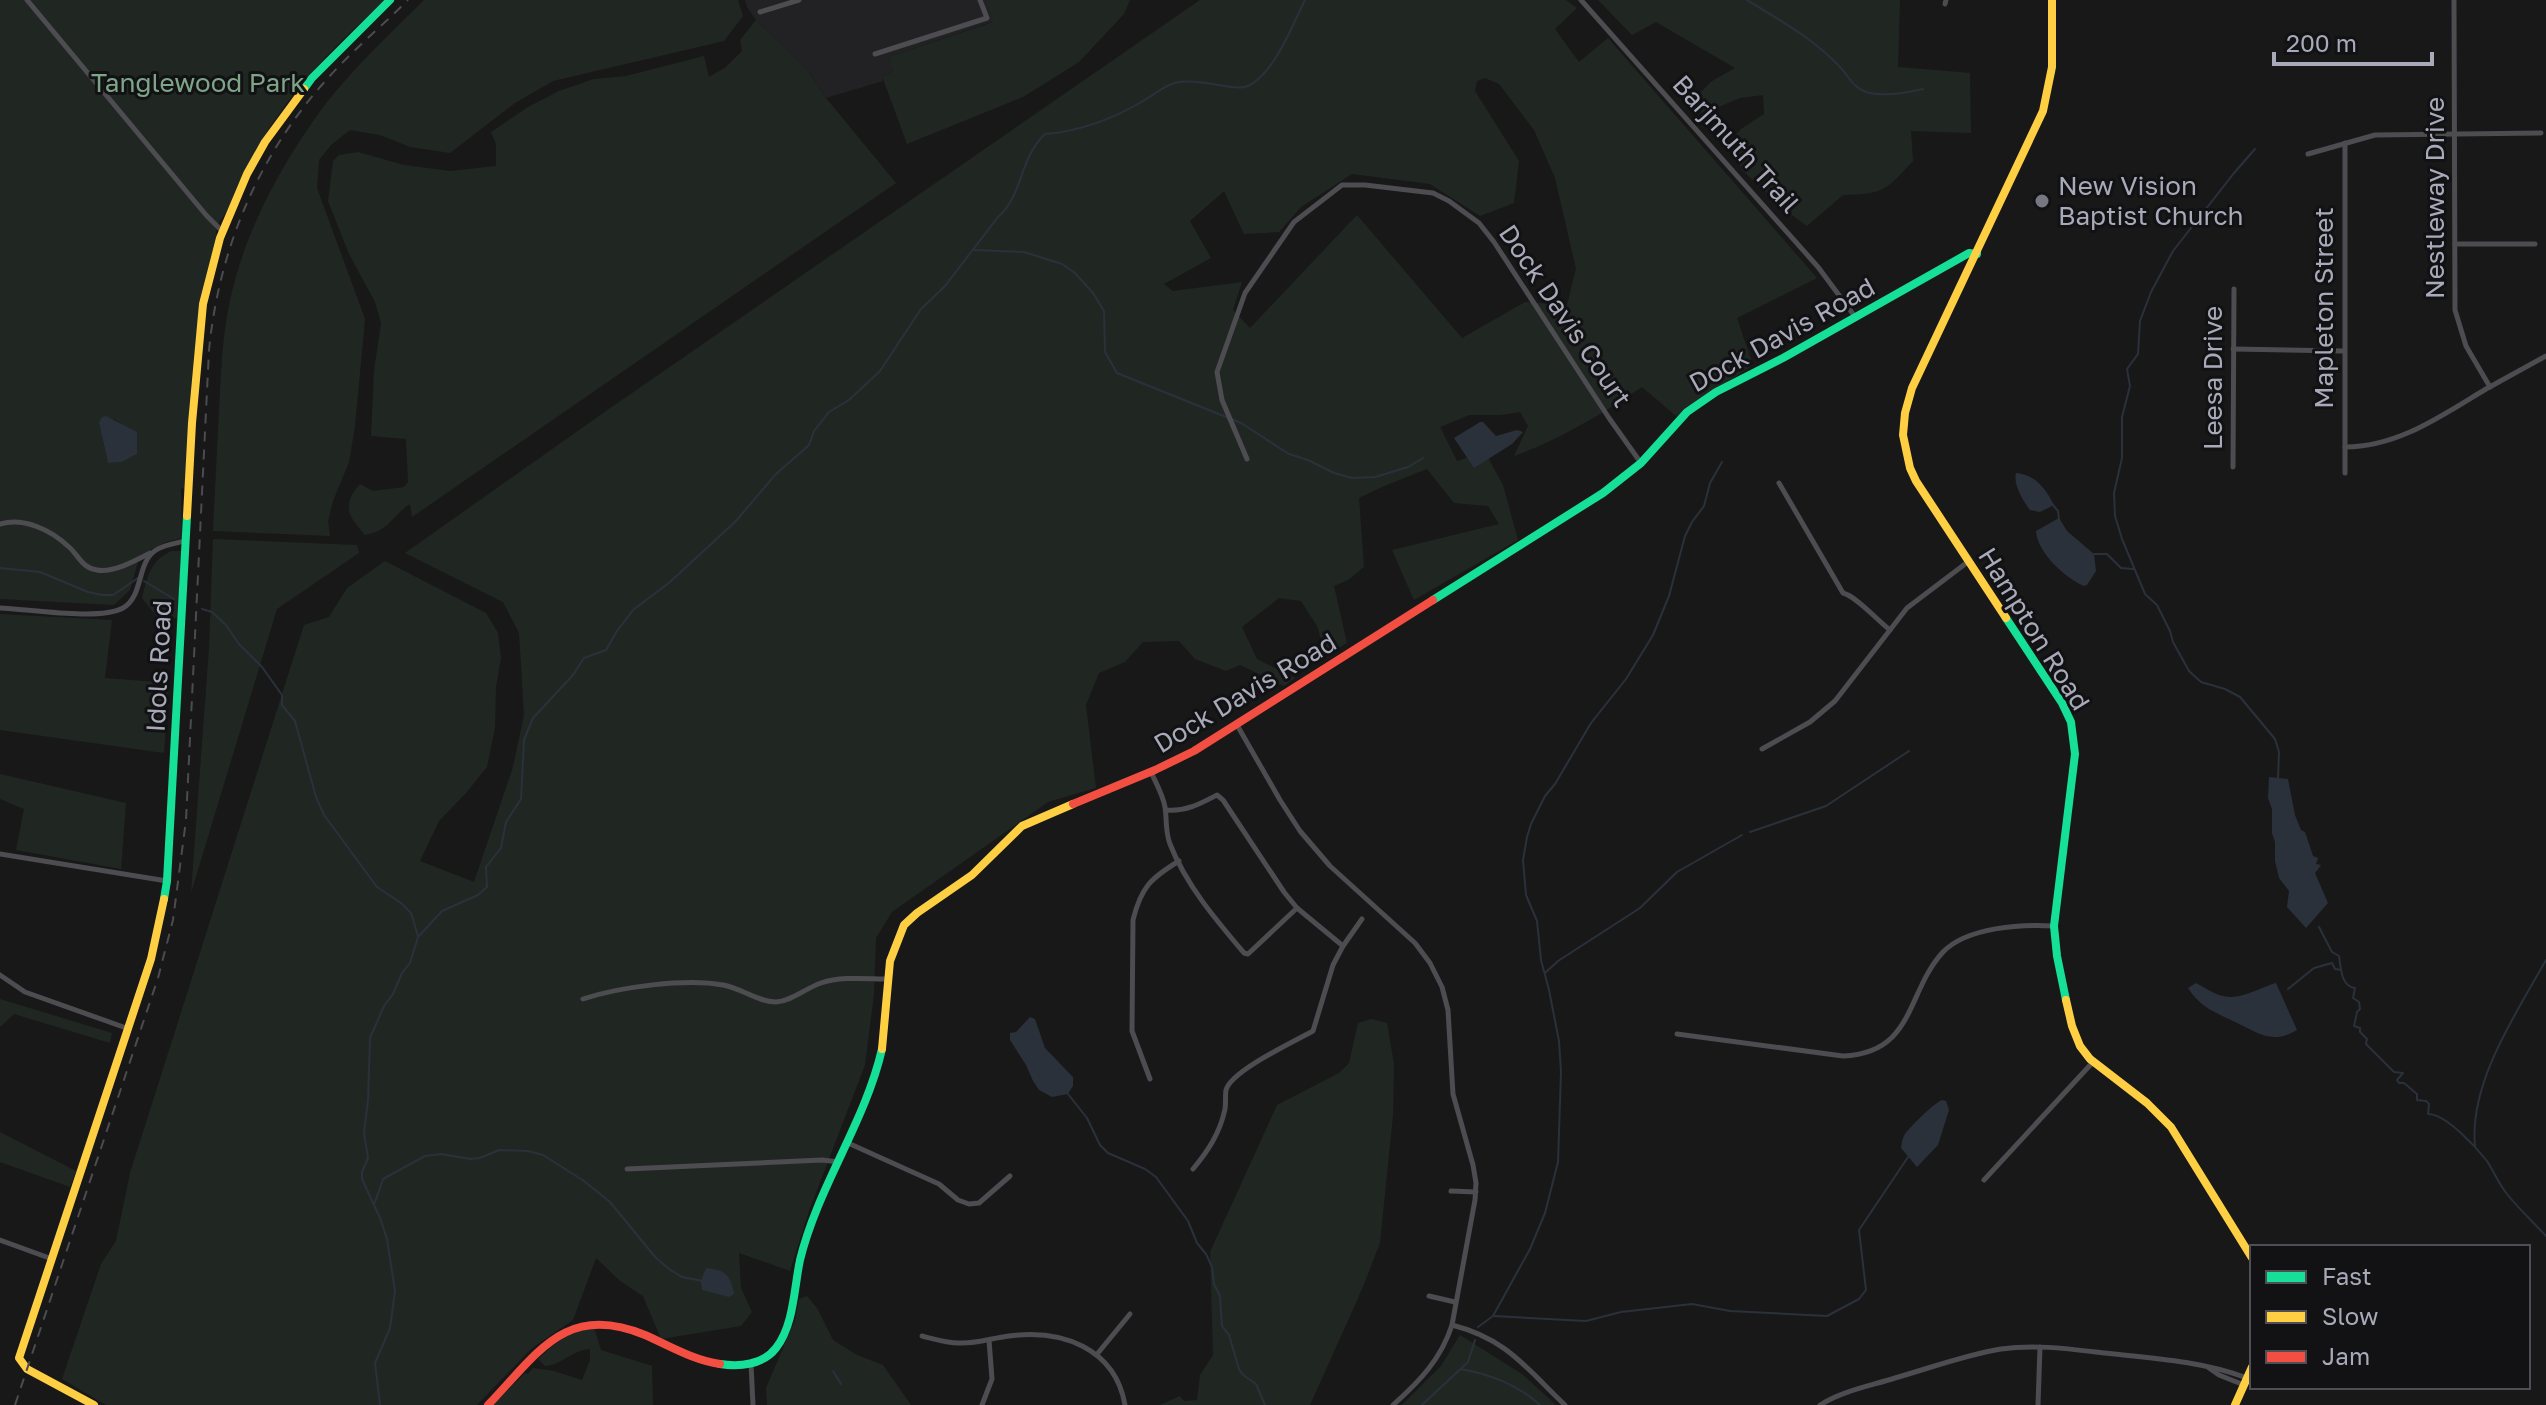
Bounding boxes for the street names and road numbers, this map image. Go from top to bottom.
street label: Barjmuth Trail [1666,68,1806,219]
street label: Nestleway Drive [2419,97,2450,299]
street label: Mapleton Street [2308,207,2339,409]
street label: Dock Davis Court [1493,219,1638,413]
street label: Dock Davis Road [1684,271,1880,398]
street label: Leesa Drive [2197,306,2228,450]
street label: Hampton Road [1972,542,2097,716]
street label: Idols Road [140,599,177,733]
street label: Dock Davis Road [1148,626,1341,759]

